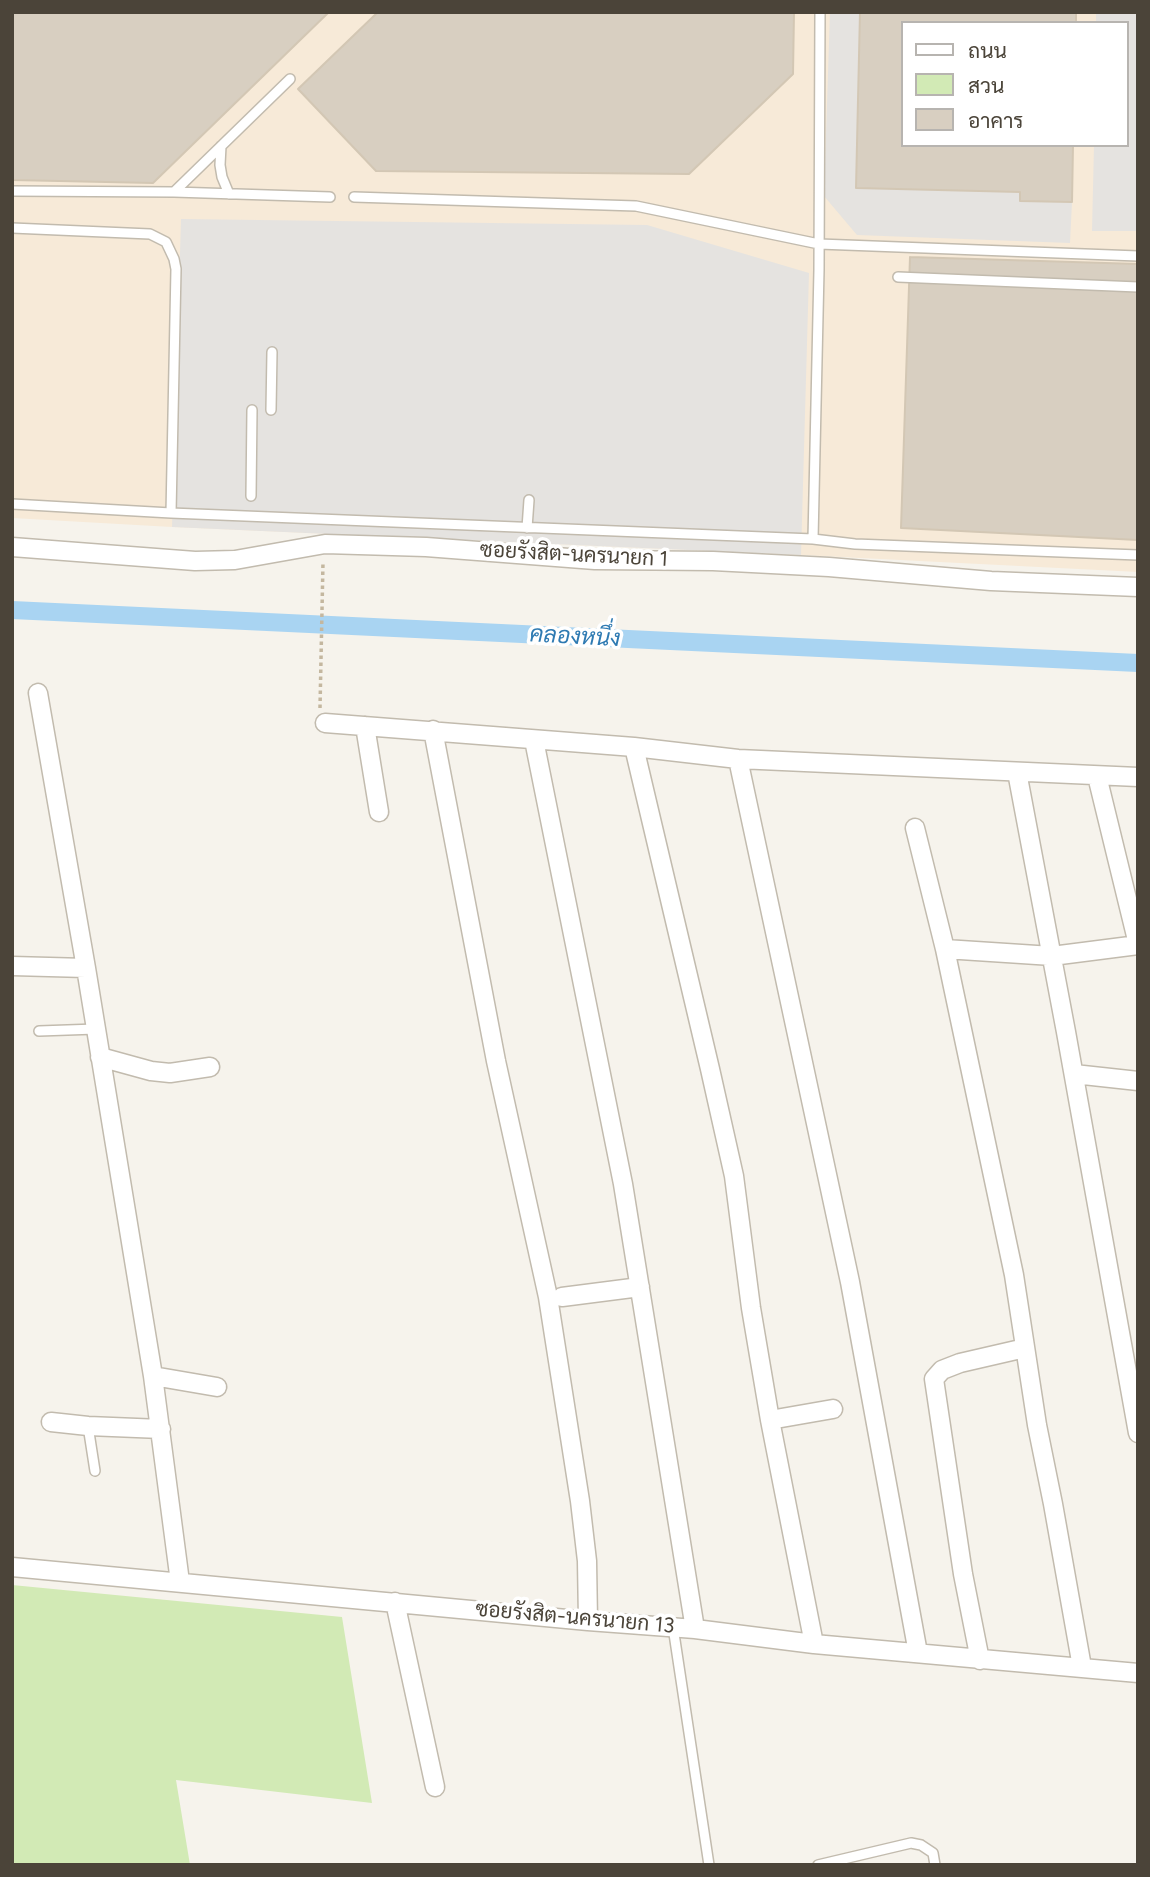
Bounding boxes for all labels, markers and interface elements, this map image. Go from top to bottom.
legend [902,21,1129,147]
text: ถนน [968,38,1007,63]
text: สวน [968,73,1004,98]
text: อาคาร [968,108,1024,133]
street label: ซอยรังสิต-นครนายก 1 [479,537,669,573]
water label: คลองหนึ่ง [529,621,621,653]
street label: ซอยรังสิต-นครนายก 13 [474,1597,676,1639]

